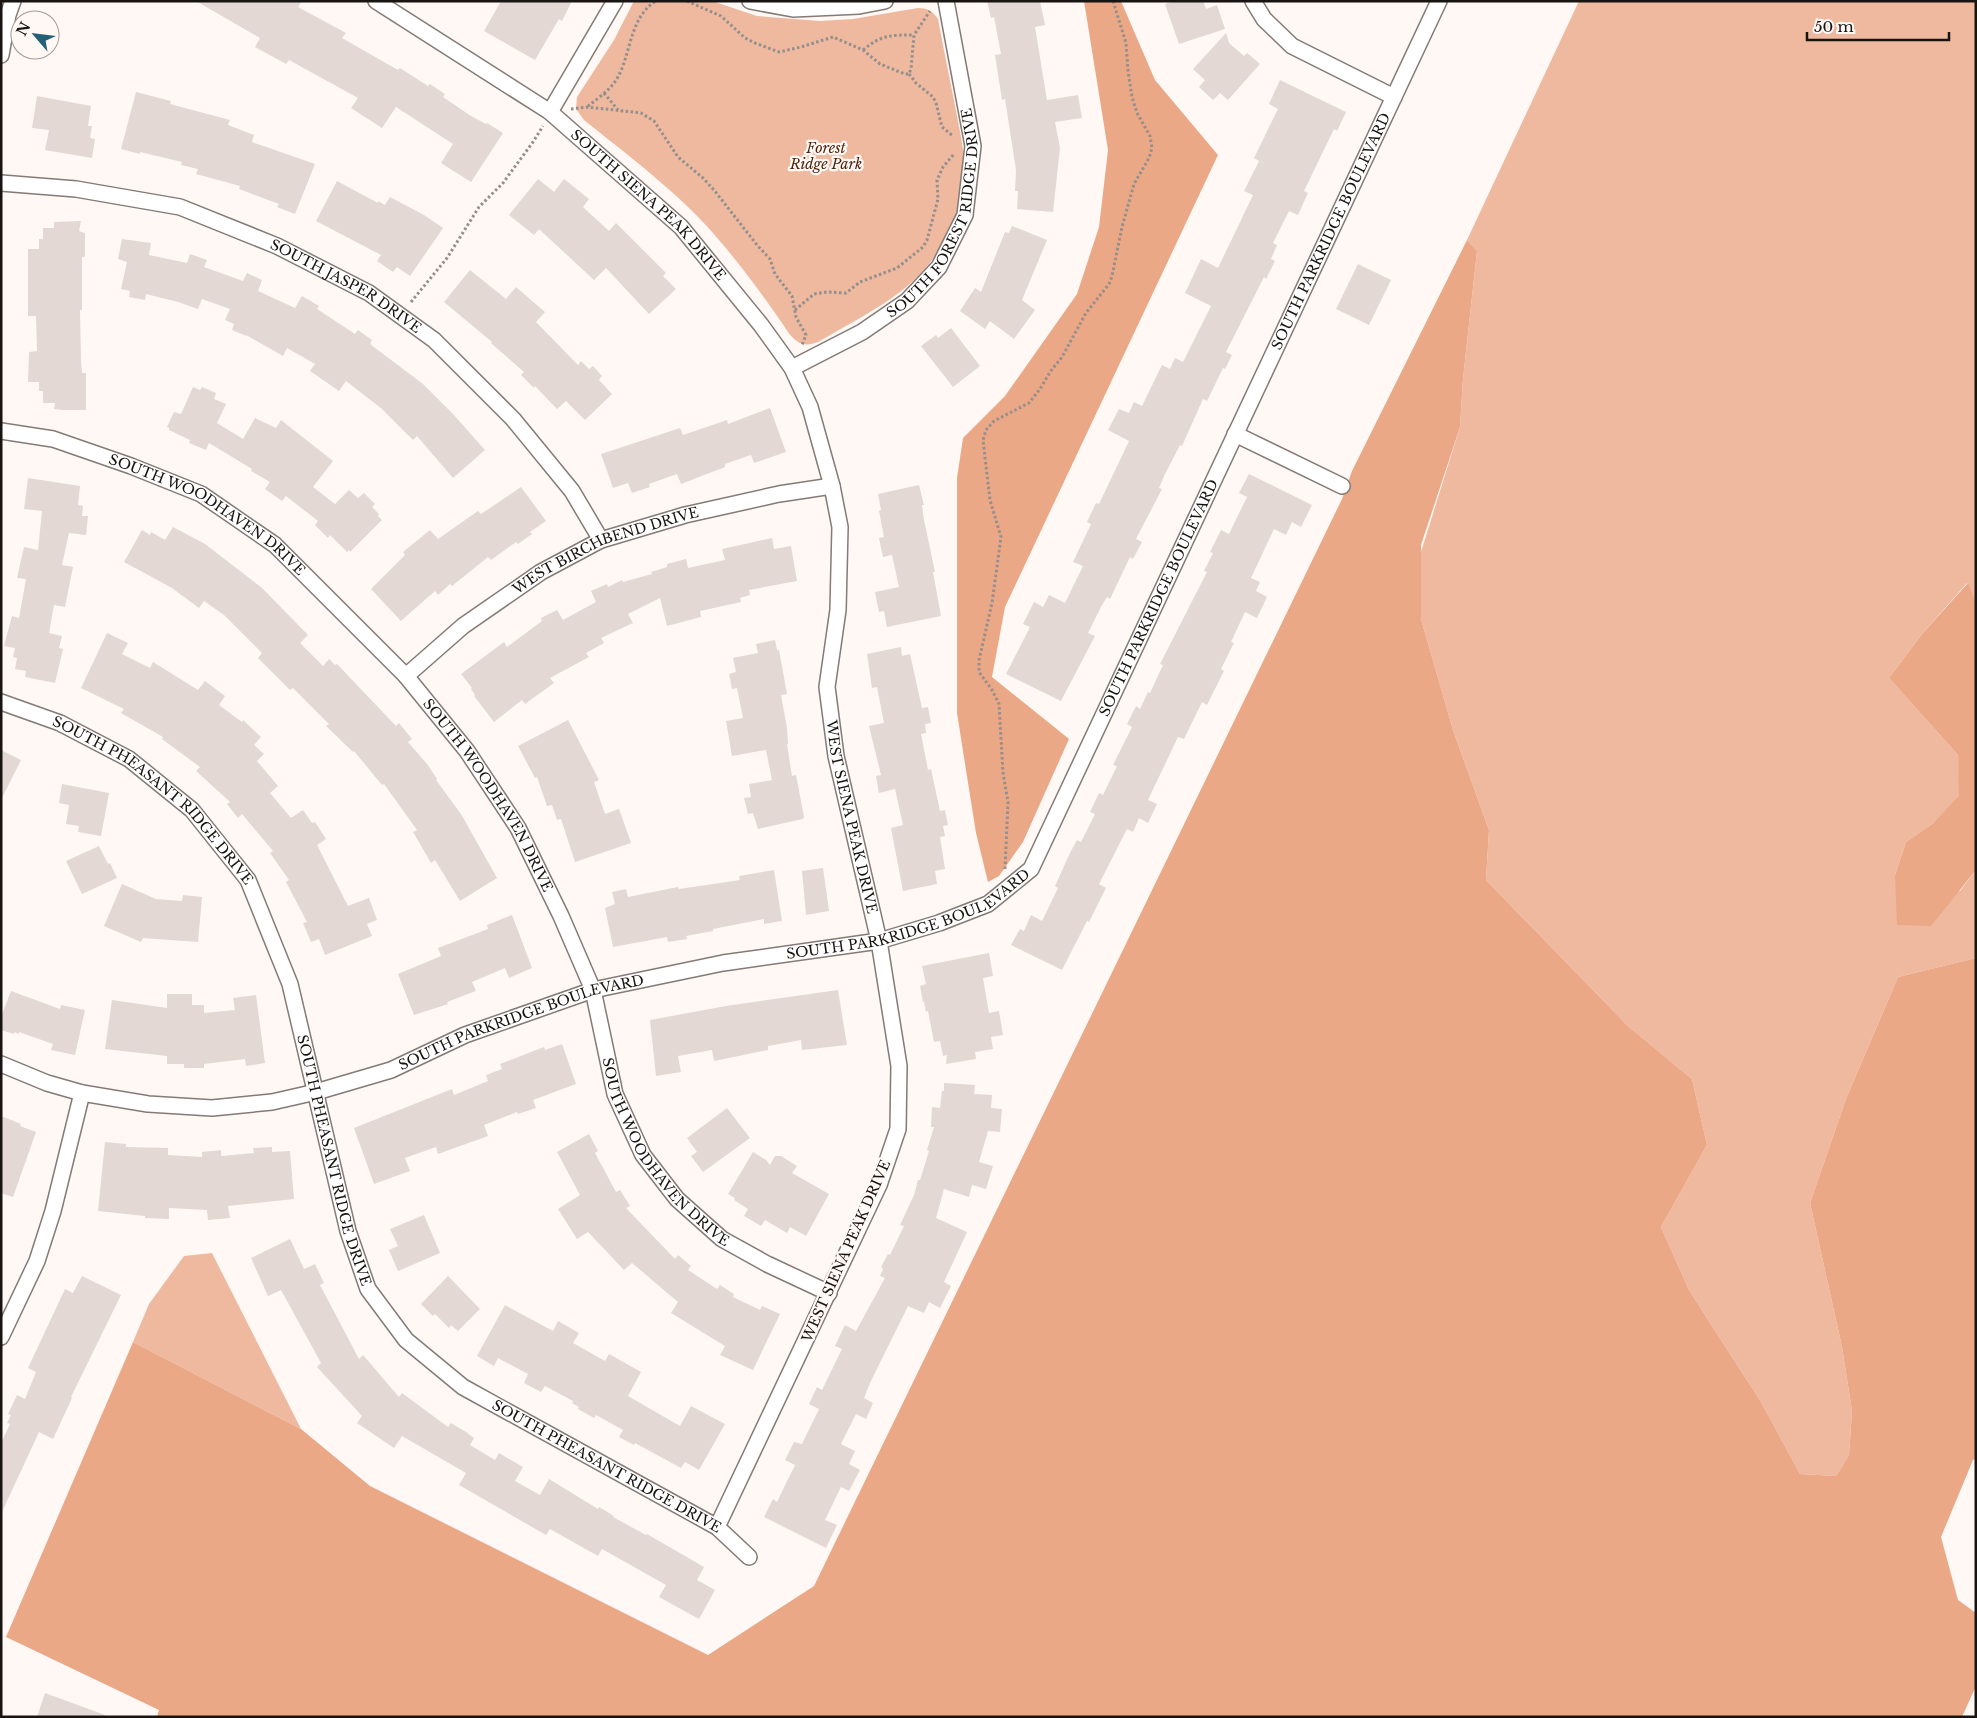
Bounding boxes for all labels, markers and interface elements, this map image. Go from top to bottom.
north arrow [10,10,60,60]
scale bar [1807,10,1950,42]
text: 50 m [1814,17,1854,36]
text: N [12,19,35,39]
street label: SOUTH FOREST RIDGE DRIVE [883,107,982,322]
street label: SOUTH PARKRIDGE BOULEVARD [1267,110,1394,353]
street label: SOUTH SIENA PEAK DRIVE [567,126,730,284]
park label: Forest Ridge Park [789,139,862,173]
street label: SOUTH JASPER DRIVE [268,235,425,337]
street label: SOUTH WOODHAVEN DRIVE [107,450,309,579]
street label: SOUTH PARKRIDGE BOULEVARD [1095,476,1222,719]
street label: WEST BIRCHBEND DRIVE [508,503,700,599]
street label: SOUTH WOODHAVEN DRIVE [419,695,557,895]
street label: SOUTH PHEASANT RIDGE DRIVE [50,712,257,888]
street label: WEST SIENA PEAK DRIVE [822,718,881,915]
street label: SOUTH PARKRIDGE BOULEVARD [785,865,1033,963]
street label: SOUTH PARKRIDGE BOULEVARD [395,971,645,1074]
street label: SOUTH PHEASANT RIDGE DRIVE [293,1033,375,1288]
street label: SOUTH WOODHAVEN DRIVE [599,1056,733,1250]
street label: WEST SIENA PEAK DRIVE [797,1157,894,1346]
street label: SOUTH PHEASANT RIDGE DRIVE [489,1396,724,1537]

